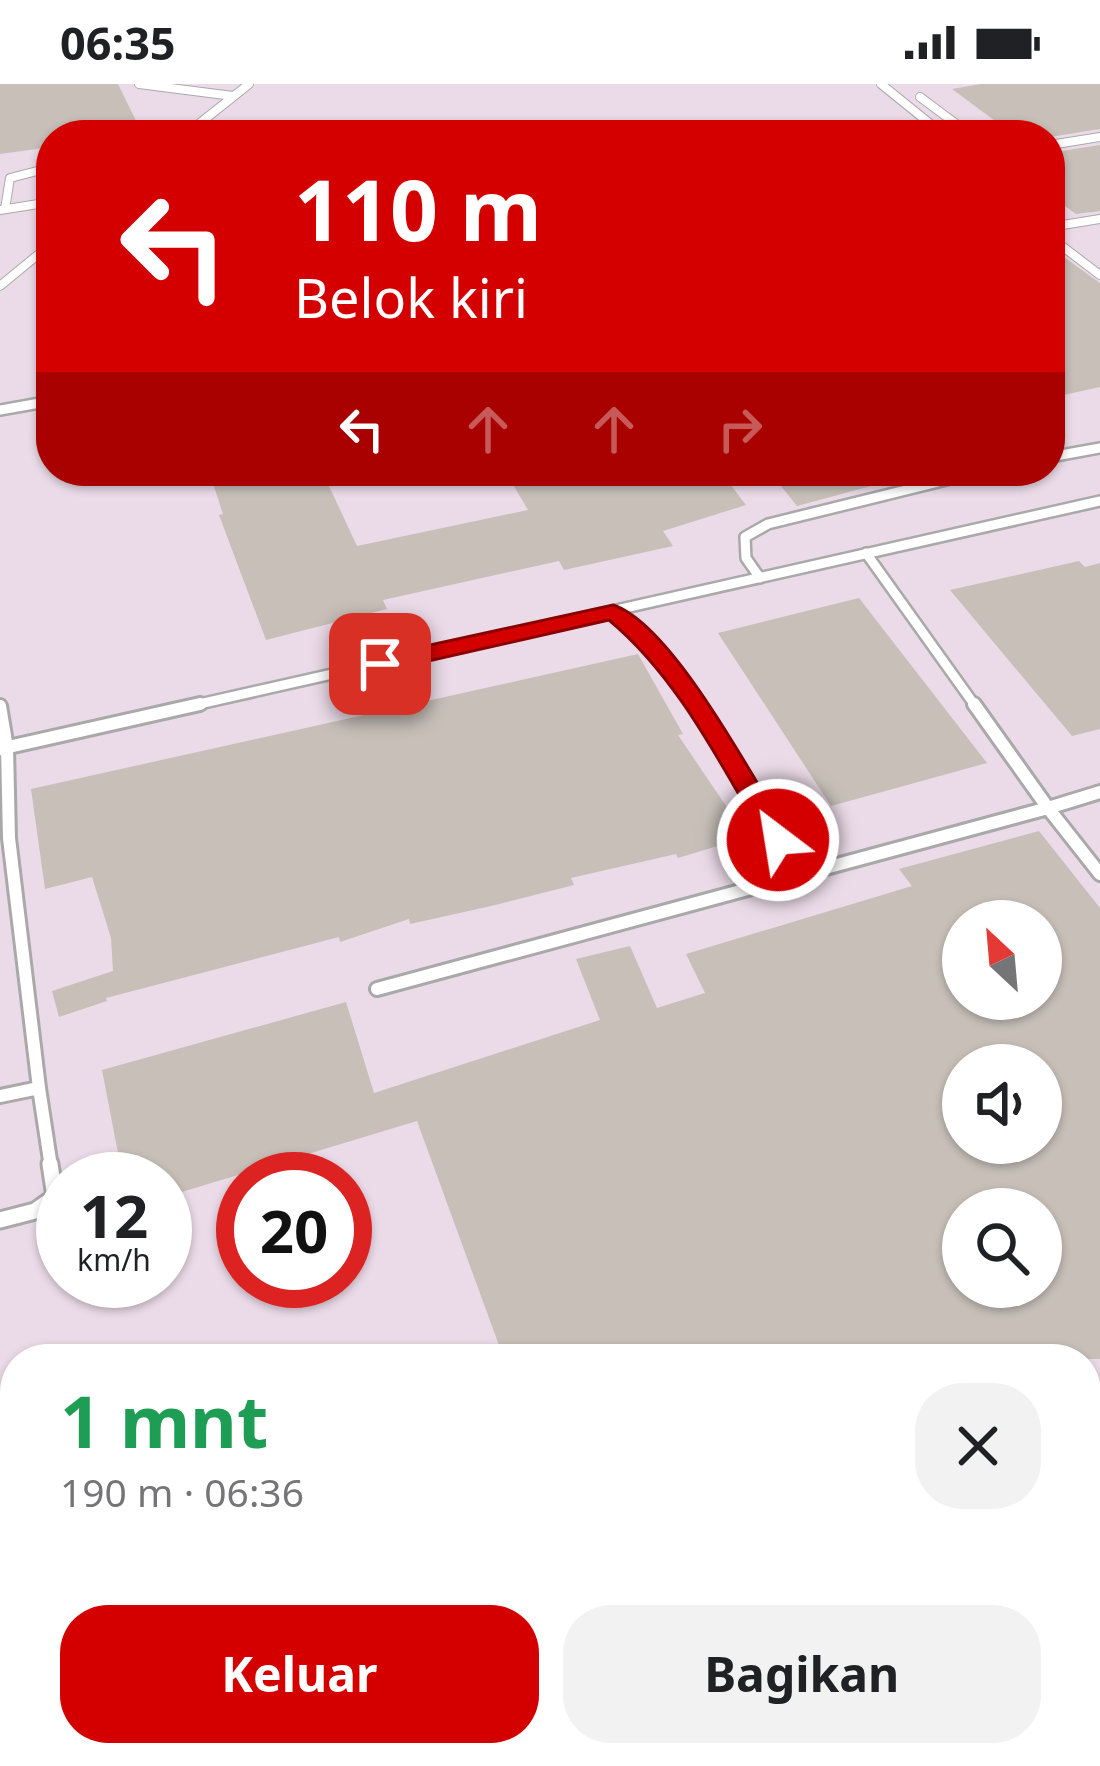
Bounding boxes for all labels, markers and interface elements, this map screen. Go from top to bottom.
text: 06:35 [60,12,176,73]
text: 110 m [294,151,542,266]
icon: left [96,168,252,324]
text: Belok kiri [294,260,528,334]
icon: left [329,396,395,462]
icon: ahead [455,396,521,462]
icon: ahead [581,396,647,462]
icon: right [707,396,773,462]
pin [329,613,431,715]
icon: arrive [347,631,413,697]
position arrow [715,777,841,903]
north arrow [942,900,1062,1020]
map controls [942,900,1062,1308]
button: sound [942,1044,1062,1164]
speed limit sign: 20 [216,1152,372,1308]
text: 12 [80,1174,148,1256]
button: search [942,1188,1062,1308]
text: km/h [77,1239,151,1280]
text: 1 mnt [60,1371,268,1469]
button: close [915,1383,1041,1509]
text: 190 m · 06:36 [60,1465,304,1518]
button: Keluar [60,1605,539,1743]
button: Bagikan [563,1605,1041,1743]

